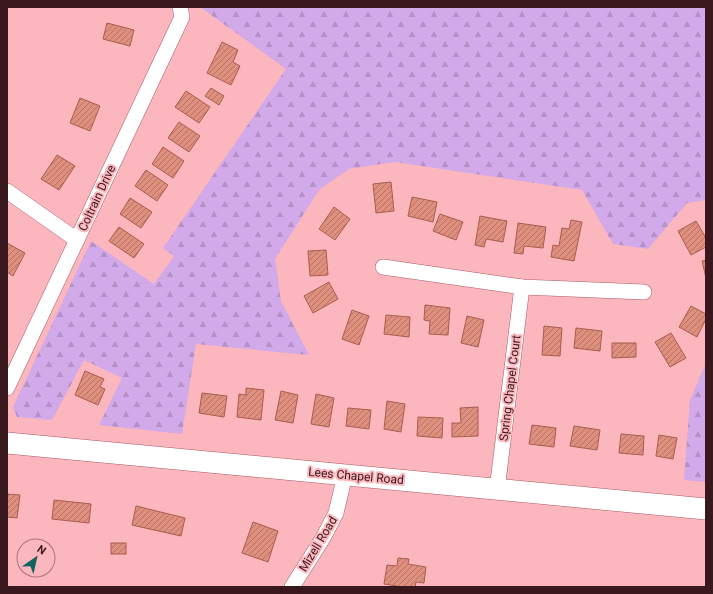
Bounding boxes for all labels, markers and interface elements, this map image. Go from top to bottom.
street label: Coltrain Drive [76,163,118,233]
street label: Spring Chapel Court [497,334,523,442]
street label: Lees Chapel Road [308,465,404,487]
street label: Mizell Road [296,514,340,574]
north arrow [16,538,56,578]
text: N [34,543,48,558]

